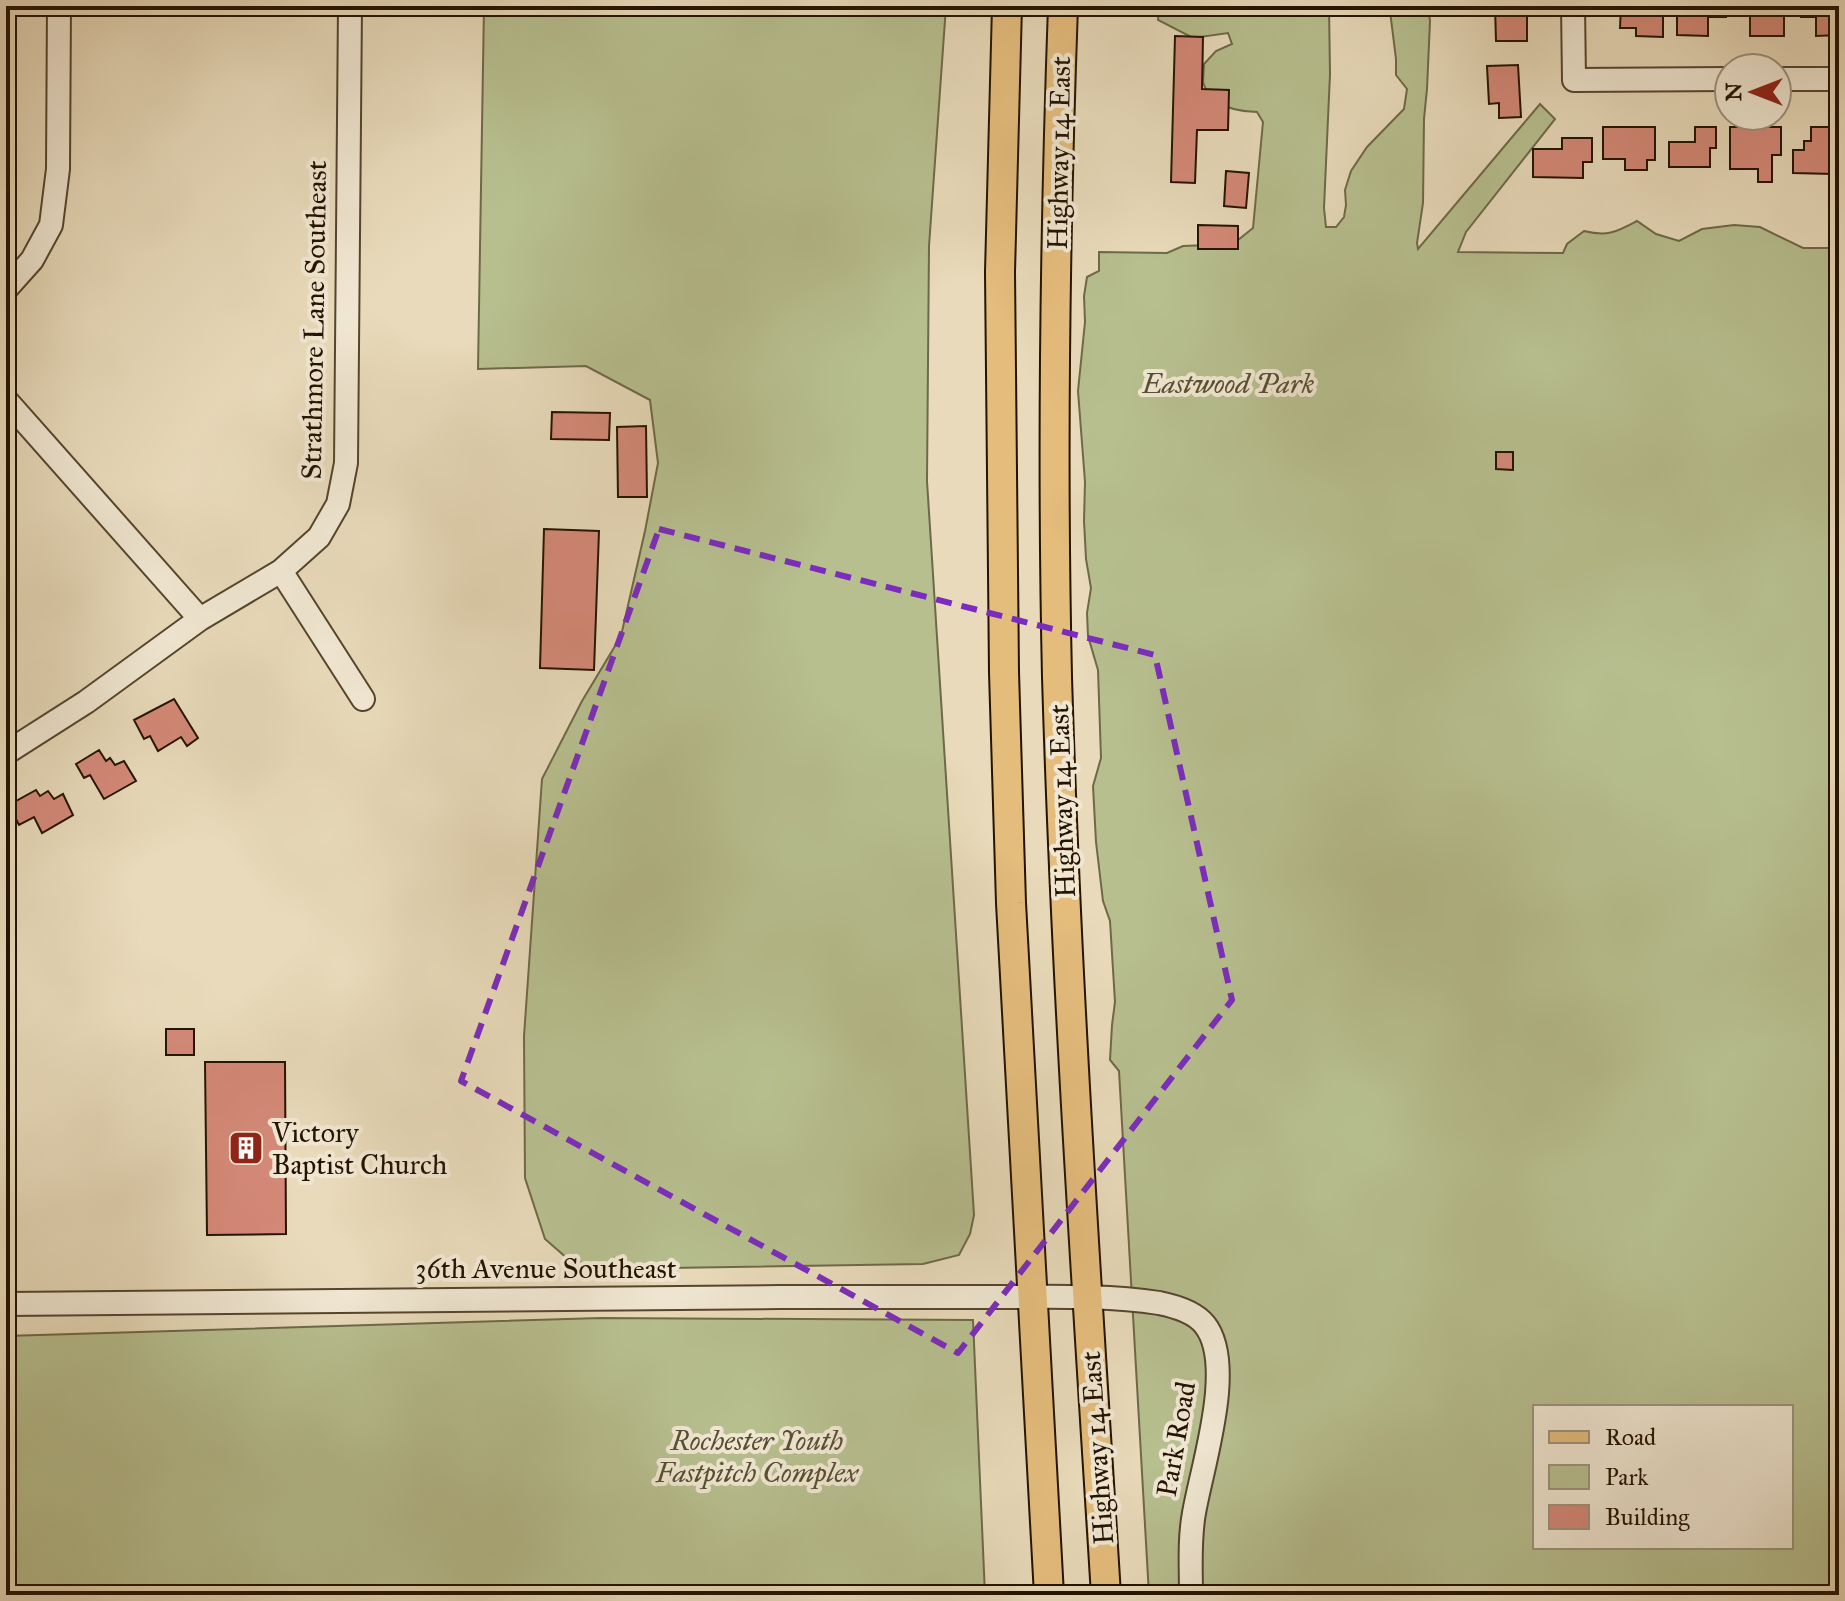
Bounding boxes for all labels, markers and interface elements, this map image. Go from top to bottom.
north arrow [1713,52,1793,132]
street label: Highway 14 East [1040,56,1078,250]
text: N [1720,82,1747,101]
street label: Strathmore Lane Southeast [294,160,334,480]
park label: Eastwood Park [1141,366,1315,401]
street label: Highway 14 East [1041,703,1083,898]
place label: Victory Baptist Church [271,1115,448,1182]
building icon: Victory Baptist Church [227,1129,265,1167]
street label: 36th Avenue Southeast [415,1251,677,1286]
street label: Highway 14 East [1073,1350,1121,1546]
street label: Park Road [1149,1379,1203,1499]
legend [1533,1405,1793,1549]
text: Road [1605,1422,1656,1452]
park label: Rochester Youth Fastpitch Complex [655,1423,860,1490]
text: Park [1605,1462,1649,1492]
text: Building [1605,1502,1690,1532]

